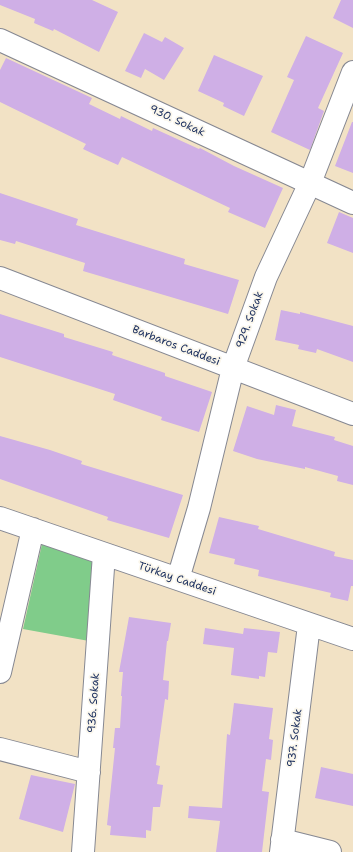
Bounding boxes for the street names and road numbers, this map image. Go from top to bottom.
street label: 930. Sokak [147,102,207,140]
street label: 929. Sokak [234,290,266,350]
street label: Barbaros Caddesi [130,323,222,369]
street label: Türkay Caddesi [136,559,218,599]
street label: 936. Sokak [85,673,103,733]
street label: 937. Sokak [285,708,305,768]

